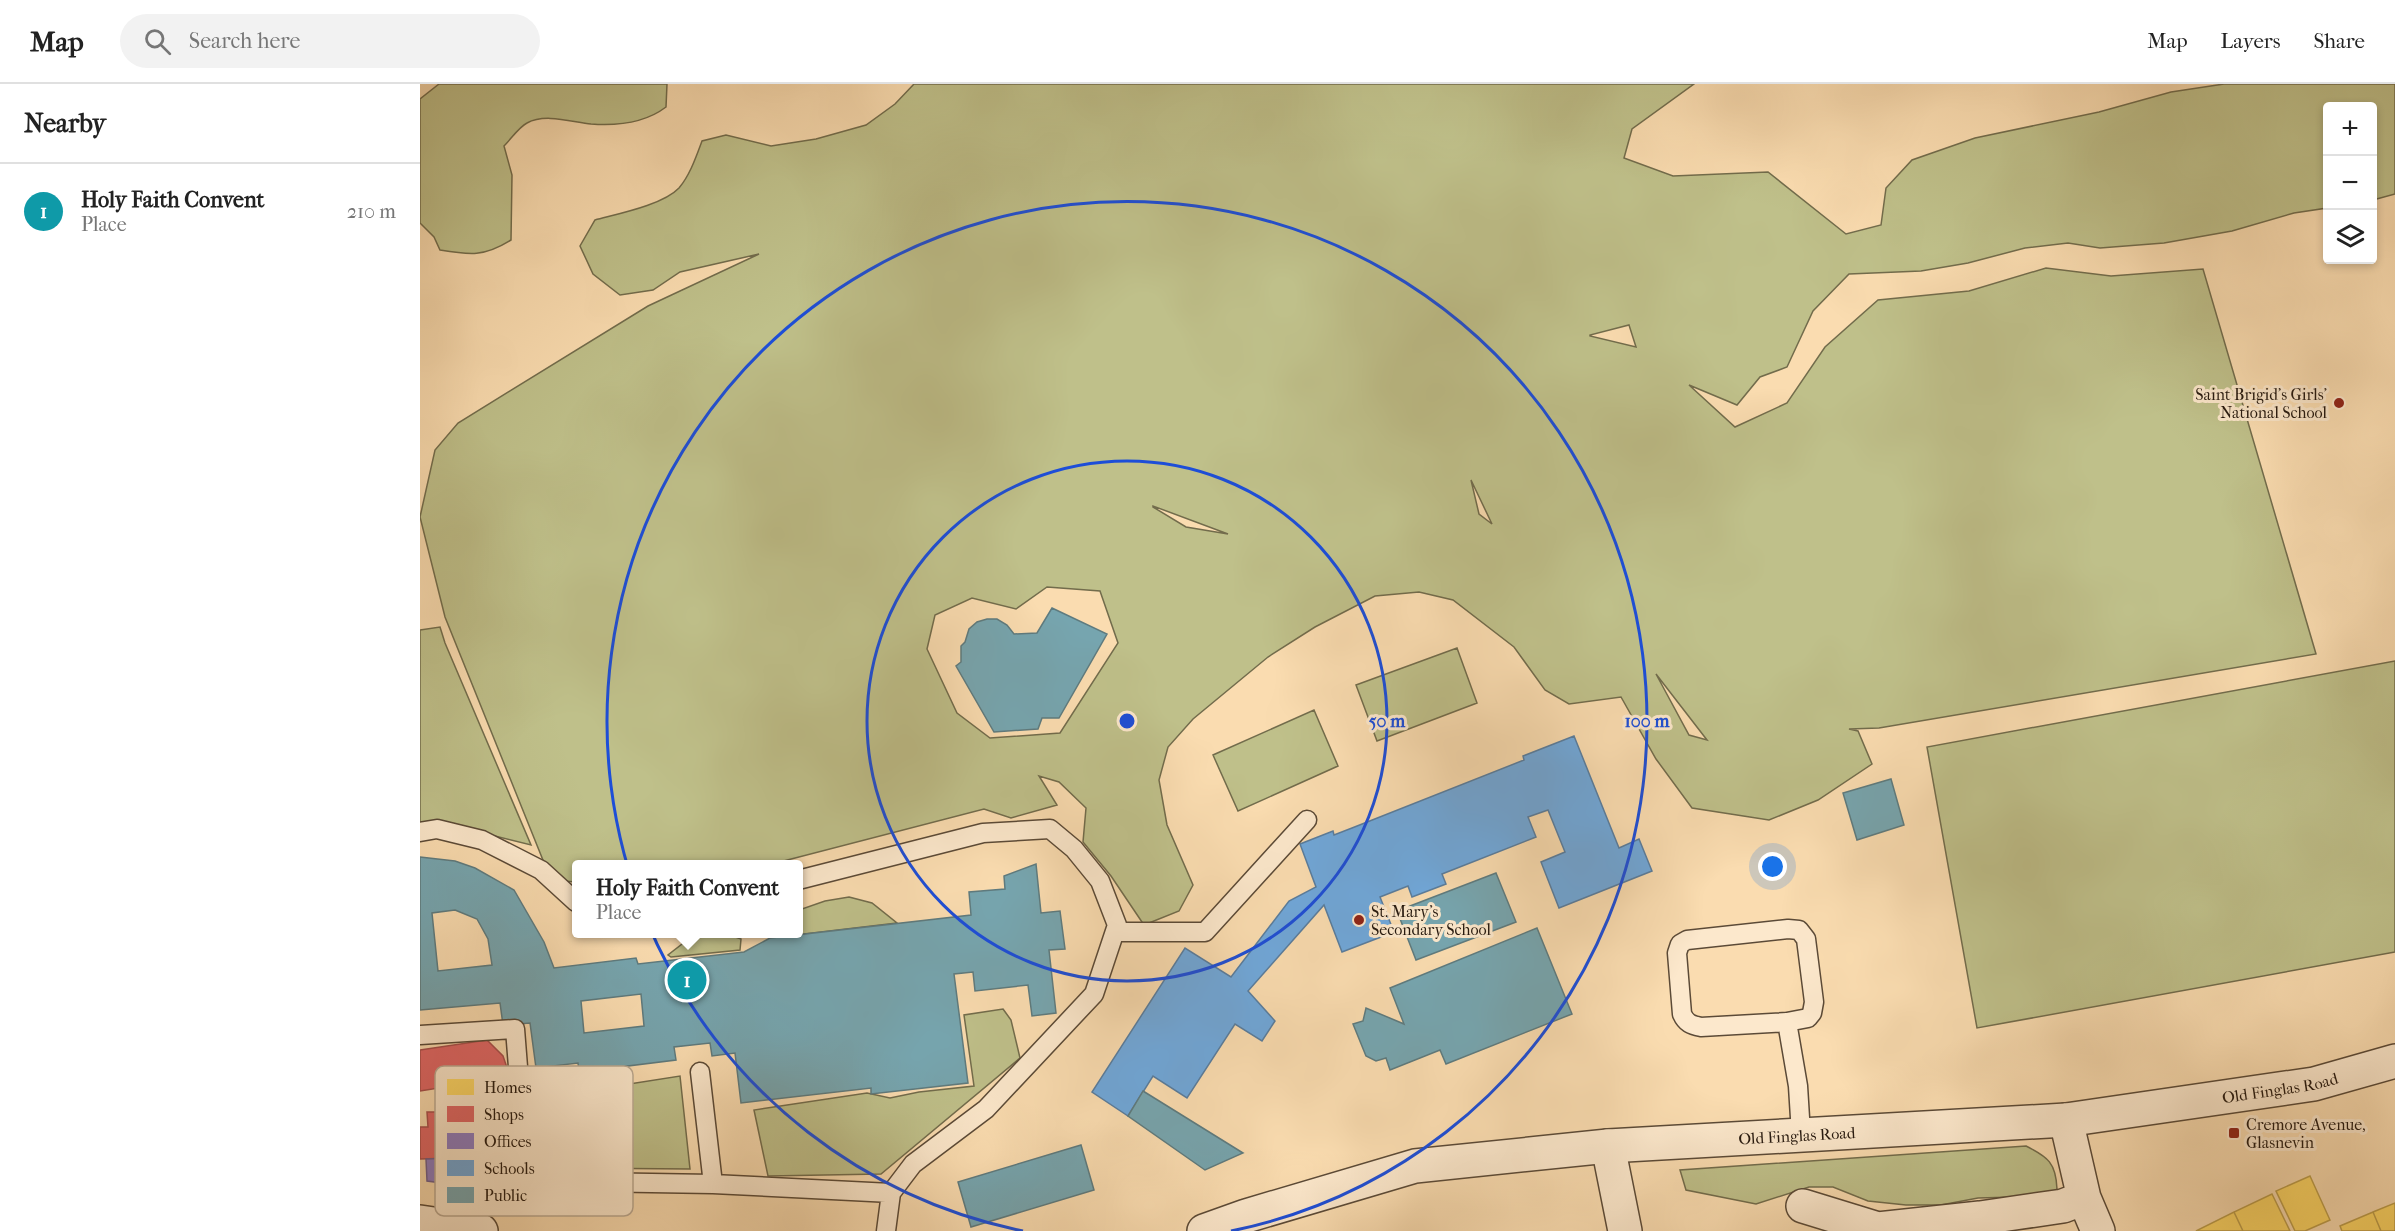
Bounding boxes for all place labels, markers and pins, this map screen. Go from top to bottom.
place label: Saint Brigid's Girls' National School [2195,385,2328,422]
marker: Saint Brigid's Girls' National School [2332,396,2346,410]
centre of rings [1117,711,1137,731]
place label: St. Mary’s Secondary School [1371,902,1492,939]
marker: St. Mary’s Secondary School [1352,913,1366,927]
pin: 1 [668,958,706,1002]
place label: Cremore Avenue, Glasnevin [2246,1115,2366,1152]
marker: Cremore Avenue, Glasnevin [2227,1126,2241,1140]

